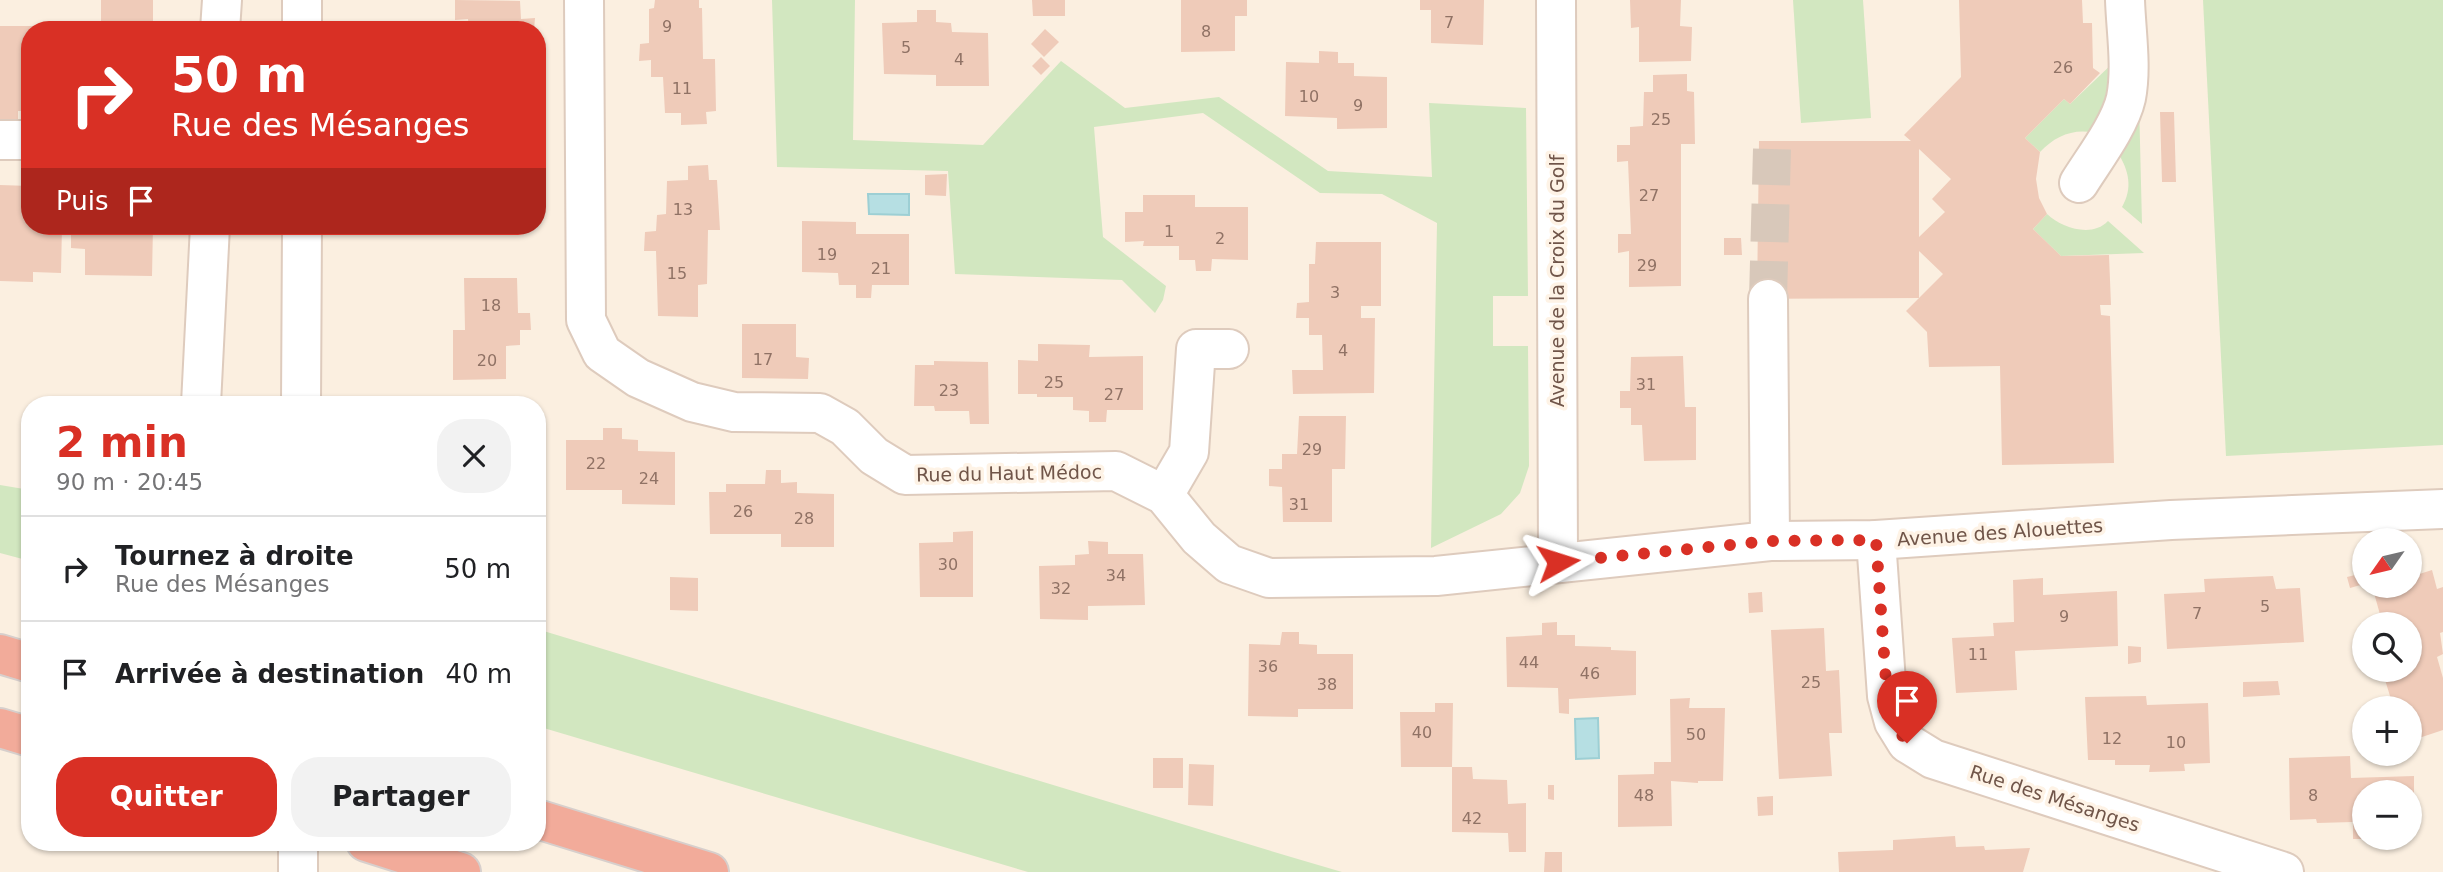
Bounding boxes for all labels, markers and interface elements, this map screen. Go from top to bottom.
house number: 7 [1444,13,1454,32]
house number: 9 [662,17,672,36]
house number: 8 [1201,22,1211,41]
house number: 5 [901,38,911,57]
text: 50 m [171,47,307,104]
icon: right [56,49,147,140]
house number: 4 [954,50,964,69]
house number: 26 [2053,58,2073,77]
house number: 11 [672,79,692,98]
house number: 10 [1299,87,1319,106]
house number: 9 [1353,96,1363,115]
text: Rue des Mésanges [171,106,469,144]
house number: 25 [1651,110,1671,129]
street label: Avenue de la Croix du Golf [1546,153,1568,407]
icon: arrive [122,182,160,220]
text: Puis [56,186,108,216]
house number: 27 [1639,186,1659,205]
house number: 13 [673,200,693,219]
house number: 1 [1164,222,1174,241]
house number: 2 [1215,229,1225,248]
house number: 19 [817,245,837,264]
house number: 29 [1637,256,1657,275]
house number: 21 [871,259,891,278]
house number: 15 [667,264,687,283]
house number: 3 [1330,283,1340,302]
house number: 18 [481,296,501,315]
house number: 4 [1338,341,1348,360]
house number: 17 [753,350,773,369]
house number: 20 [477,351,497,370]
house number: 25 [1044,373,1064,392]
house number: 31 [1636,375,1656,394]
house number: 23 [939,381,959,400]
house number: 27 [1104,385,1124,404]
text: 2 min [56,418,188,467]
button: close [437,419,511,493]
house number: 29 [1302,440,1322,459]
house number: 22 [586,454,606,473]
street label: Rue du Haut Médoc [916,460,1102,486]
text: 90 m · 20:45 [56,469,203,495]
house number: 24 [639,469,659,488]
house number: 31 [1289,495,1309,514]
house number: 26 [733,502,753,521]
house number: 28 [794,509,814,528]
street label: Avenue des Alouettes [1896,514,2104,550]
position arrow [1521,525,1595,599]
north arrow [2352,528,2422,598]
map controls [2352,528,2422,850]
text: Tournez à droite [115,541,354,571]
icon: right [56,550,94,588]
text: 50 m [444,554,511,584]
house number: 30 [938,555,958,574]
house number: 34 [1106,566,1126,585]
text: Rue des Mésanges [115,571,329,597]
house number: 32 [1051,579,1071,598]
house number: 5 [2260,597,2270,616]
house number: 7 [2192,604,2202,623]
house number: 9 [2059,607,2069,626]
button: search [2352,612,2422,682]
house number: 11 [1968,645,1988,664]
house number: 44 [1519,653,1539,672]
icon: arrive [56,655,94,693]
house number: 36 [1258,657,1278,676]
text: Arrivée à destination [115,659,424,689]
text: 40 m [445,659,512,689]
house number: 46 [1580,664,1600,683]
pin [1877,671,1937,743]
house number: 25 [1801,673,1821,692]
house number: 38 [1317,675,1337,694]
icon: arrive [1888,682,1926,720]
button: + [2352,696,2422,766]
house number: 40 [1412,723,1432,742]
house number: 50 [1686,725,1706,744]
house number: 12 [2102,729,2122,748]
house number: 10 [2166,733,2186,752]
button: Quitter [56,757,277,837]
button: Partager [291,757,511,837]
street label: Rue des Mésanges [1967,760,2143,836]
button: − [2352,780,2422,850]
house number: 48 [1634,786,1654,805]
house number: 8 [2308,786,2318,805]
house number: 42 [1462,809,1482,828]

